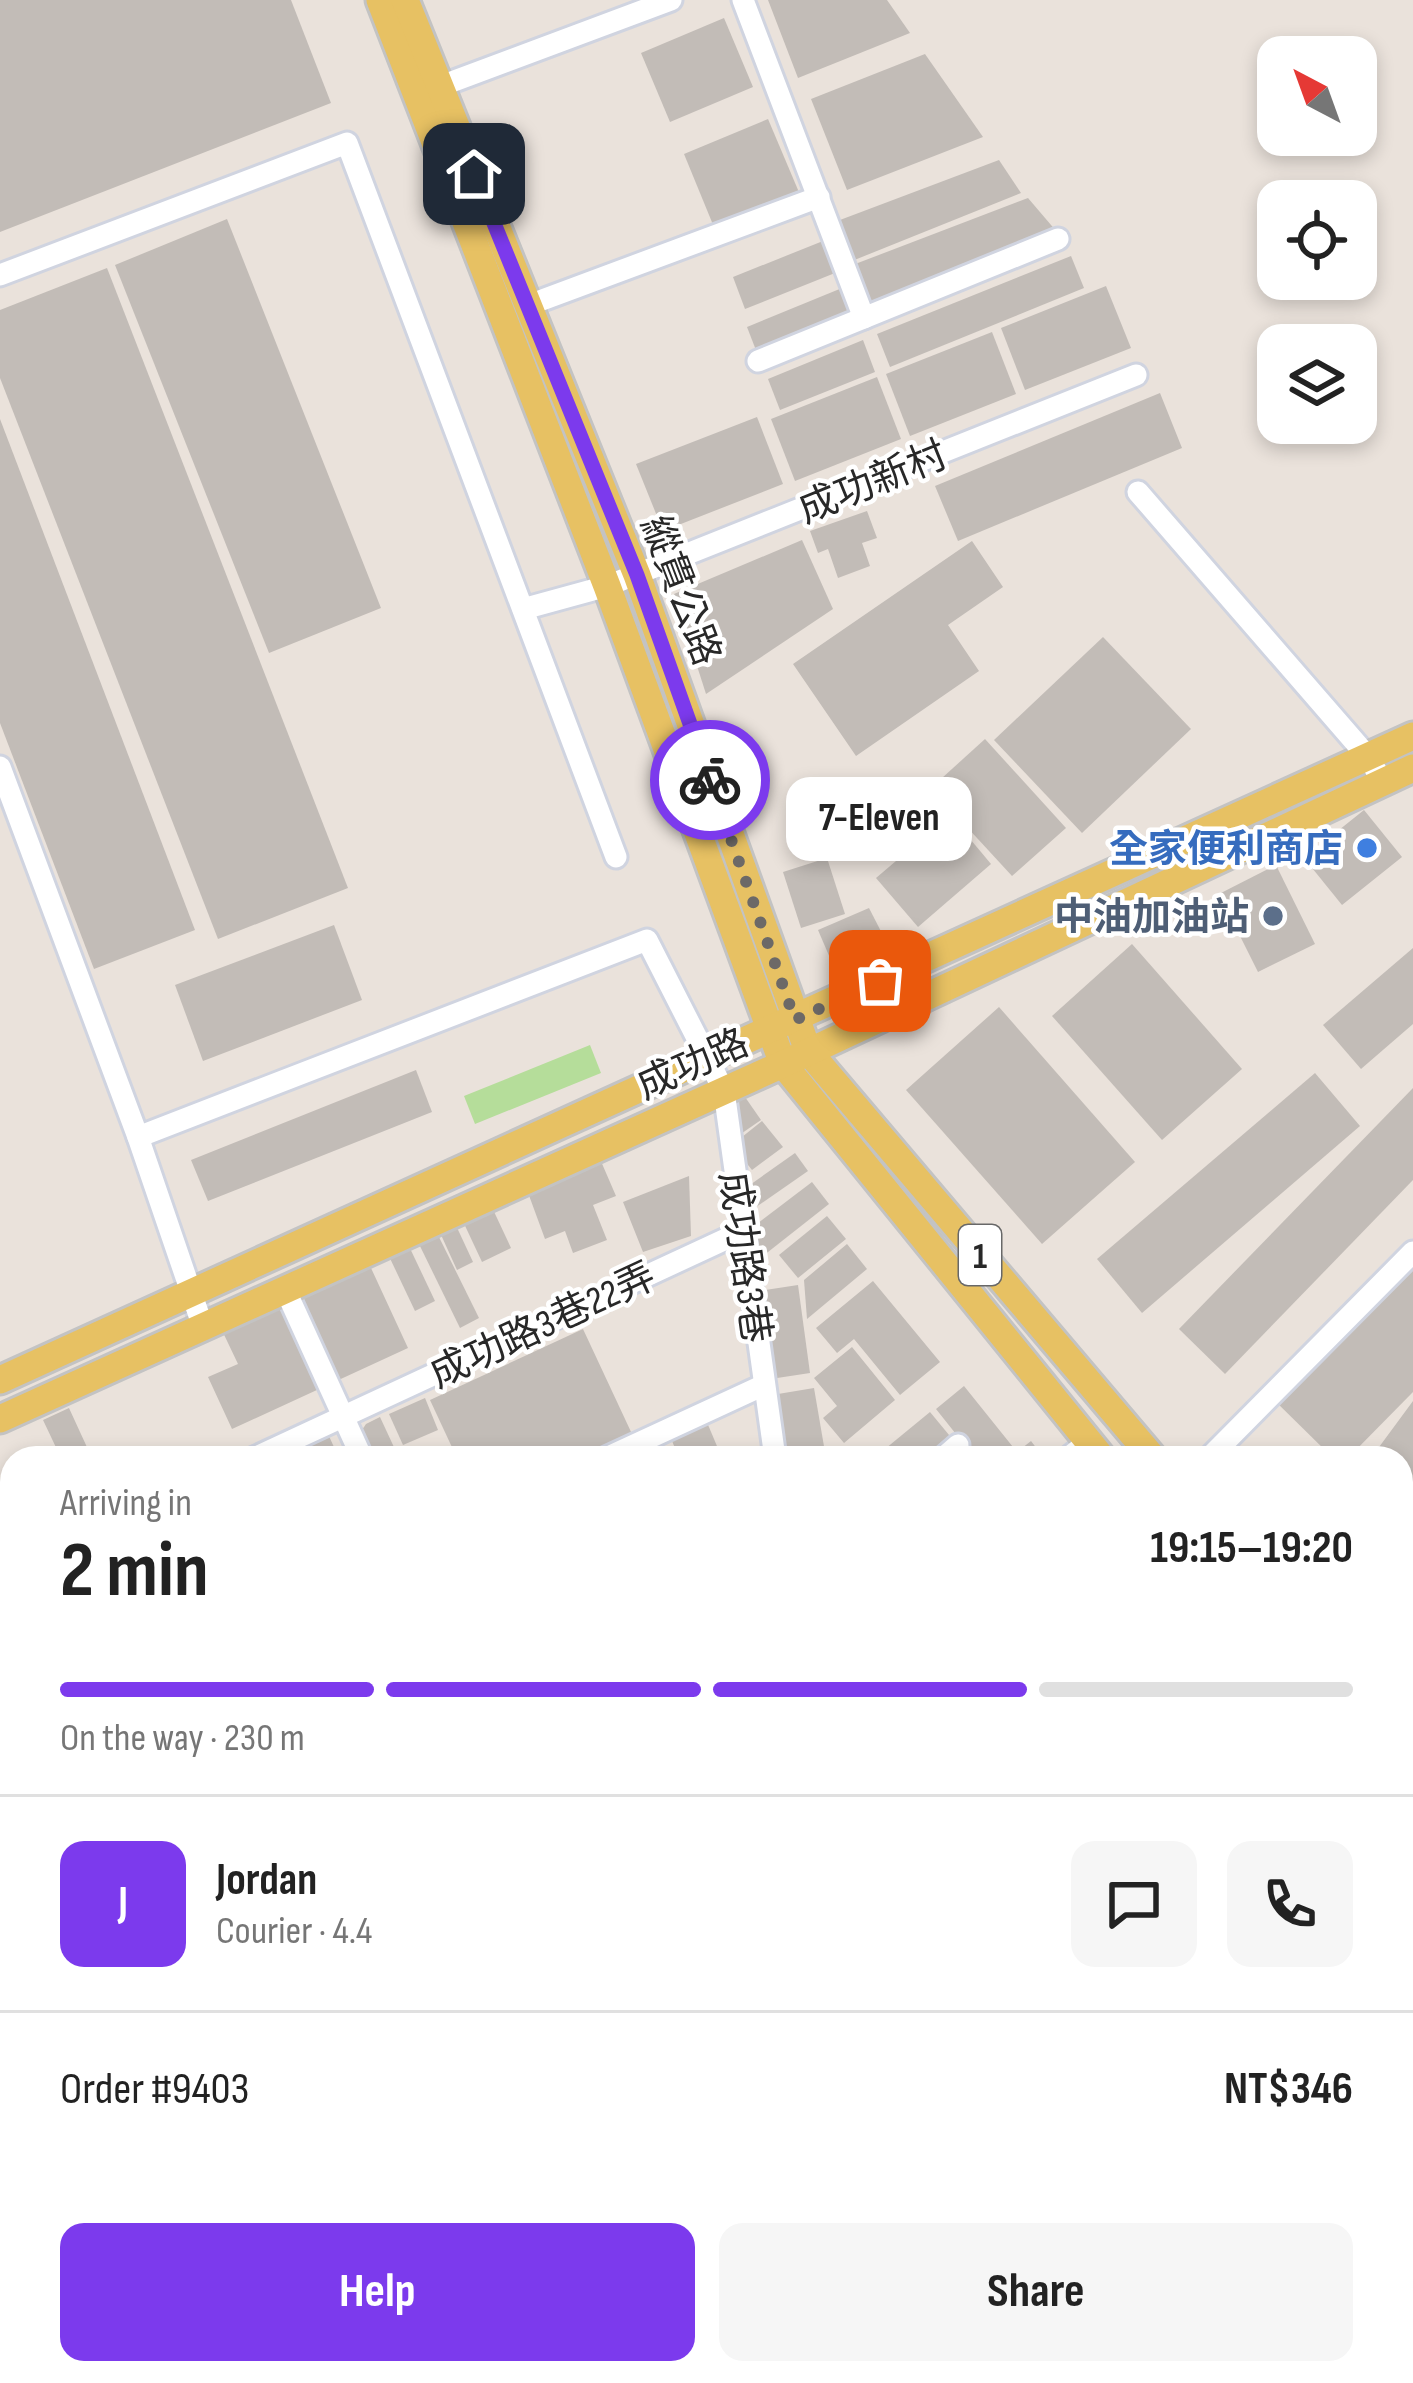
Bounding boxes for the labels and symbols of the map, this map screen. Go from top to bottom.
north arrow [1257,36,1377,156]
pin [423,123,525,225]
street label: 成功新村 [792,432,954,534]
street label: 縱貫公路 [630,510,730,672]
courier [650,720,770,840]
callout: 7-Eleven [787,777,973,861]
place label: 全家便利商店 [1109,827,1343,874]
marker: 全家便利商店 [1354,835,1380,861]
place label: 中油加油站 [1054,895,1249,942]
marker: 中油加油站 [1260,903,1286,929]
pin [829,930,931,1032]
street label: 成功路 [630,1020,756,1111]
street label: 成功路3巷 [708,1169,779,1346]
road number: 1 [959,1225,1001,1285]
street label: 成功路3巷22弄 [423,1254,663,1399]

